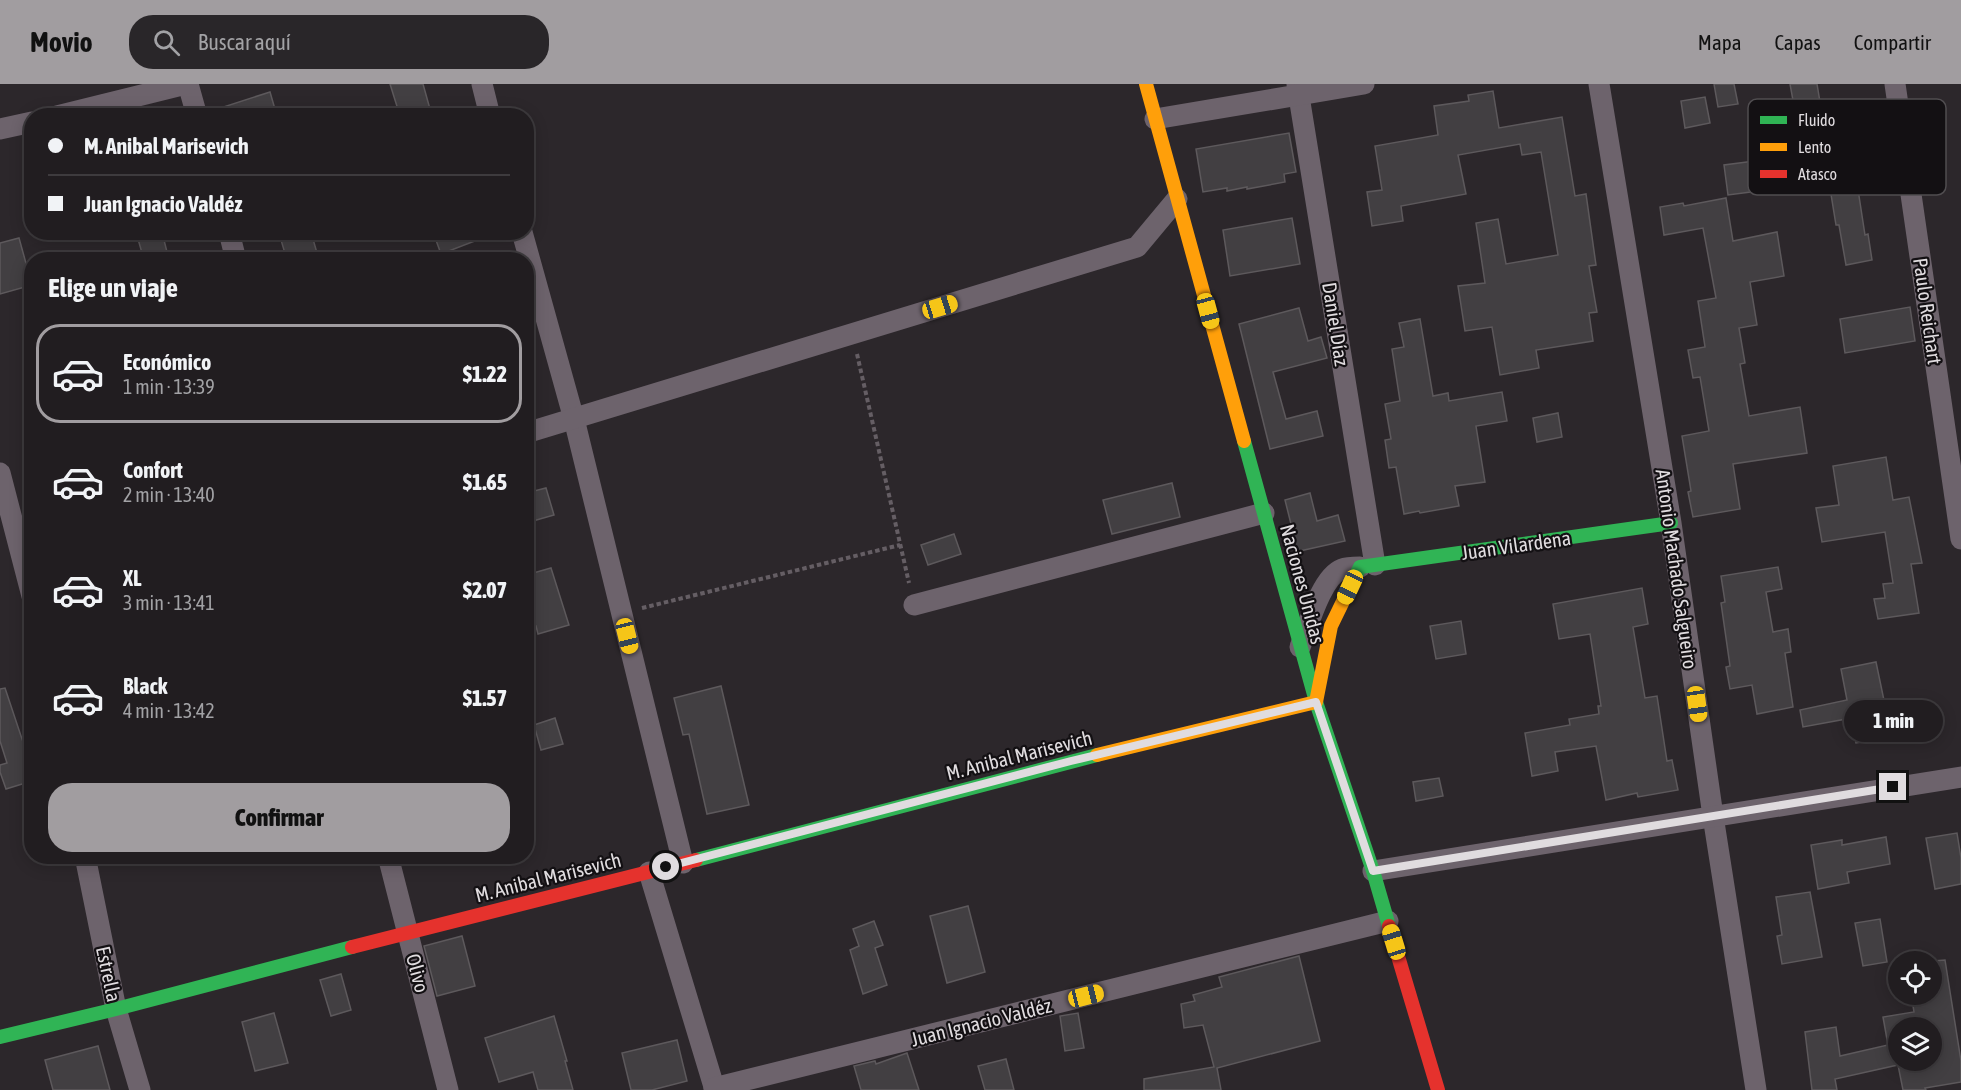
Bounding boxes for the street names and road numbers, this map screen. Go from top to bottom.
street label: Paulo Reichart [1909,256,1947,366]
street label: Daniel Díaz [1318,281,1354,367]
street label: Antonio Machado Salgueiro [1652,468,1702,670]
street label: Naciones Unidas [1276,522,1330,646]
street label: Juan Vilardena [1460,526,1572,564]
street label: M. Anibal Marisevich [944,726,1094,784]
street label: M. Anibal Marisevich [473,848,623,906]
street label: Estrella [92,944,126,1004]
street label: Olivo [402,951,434,995]
street label: Juan Ignacio Valdéz [908,993,1054,1051]

